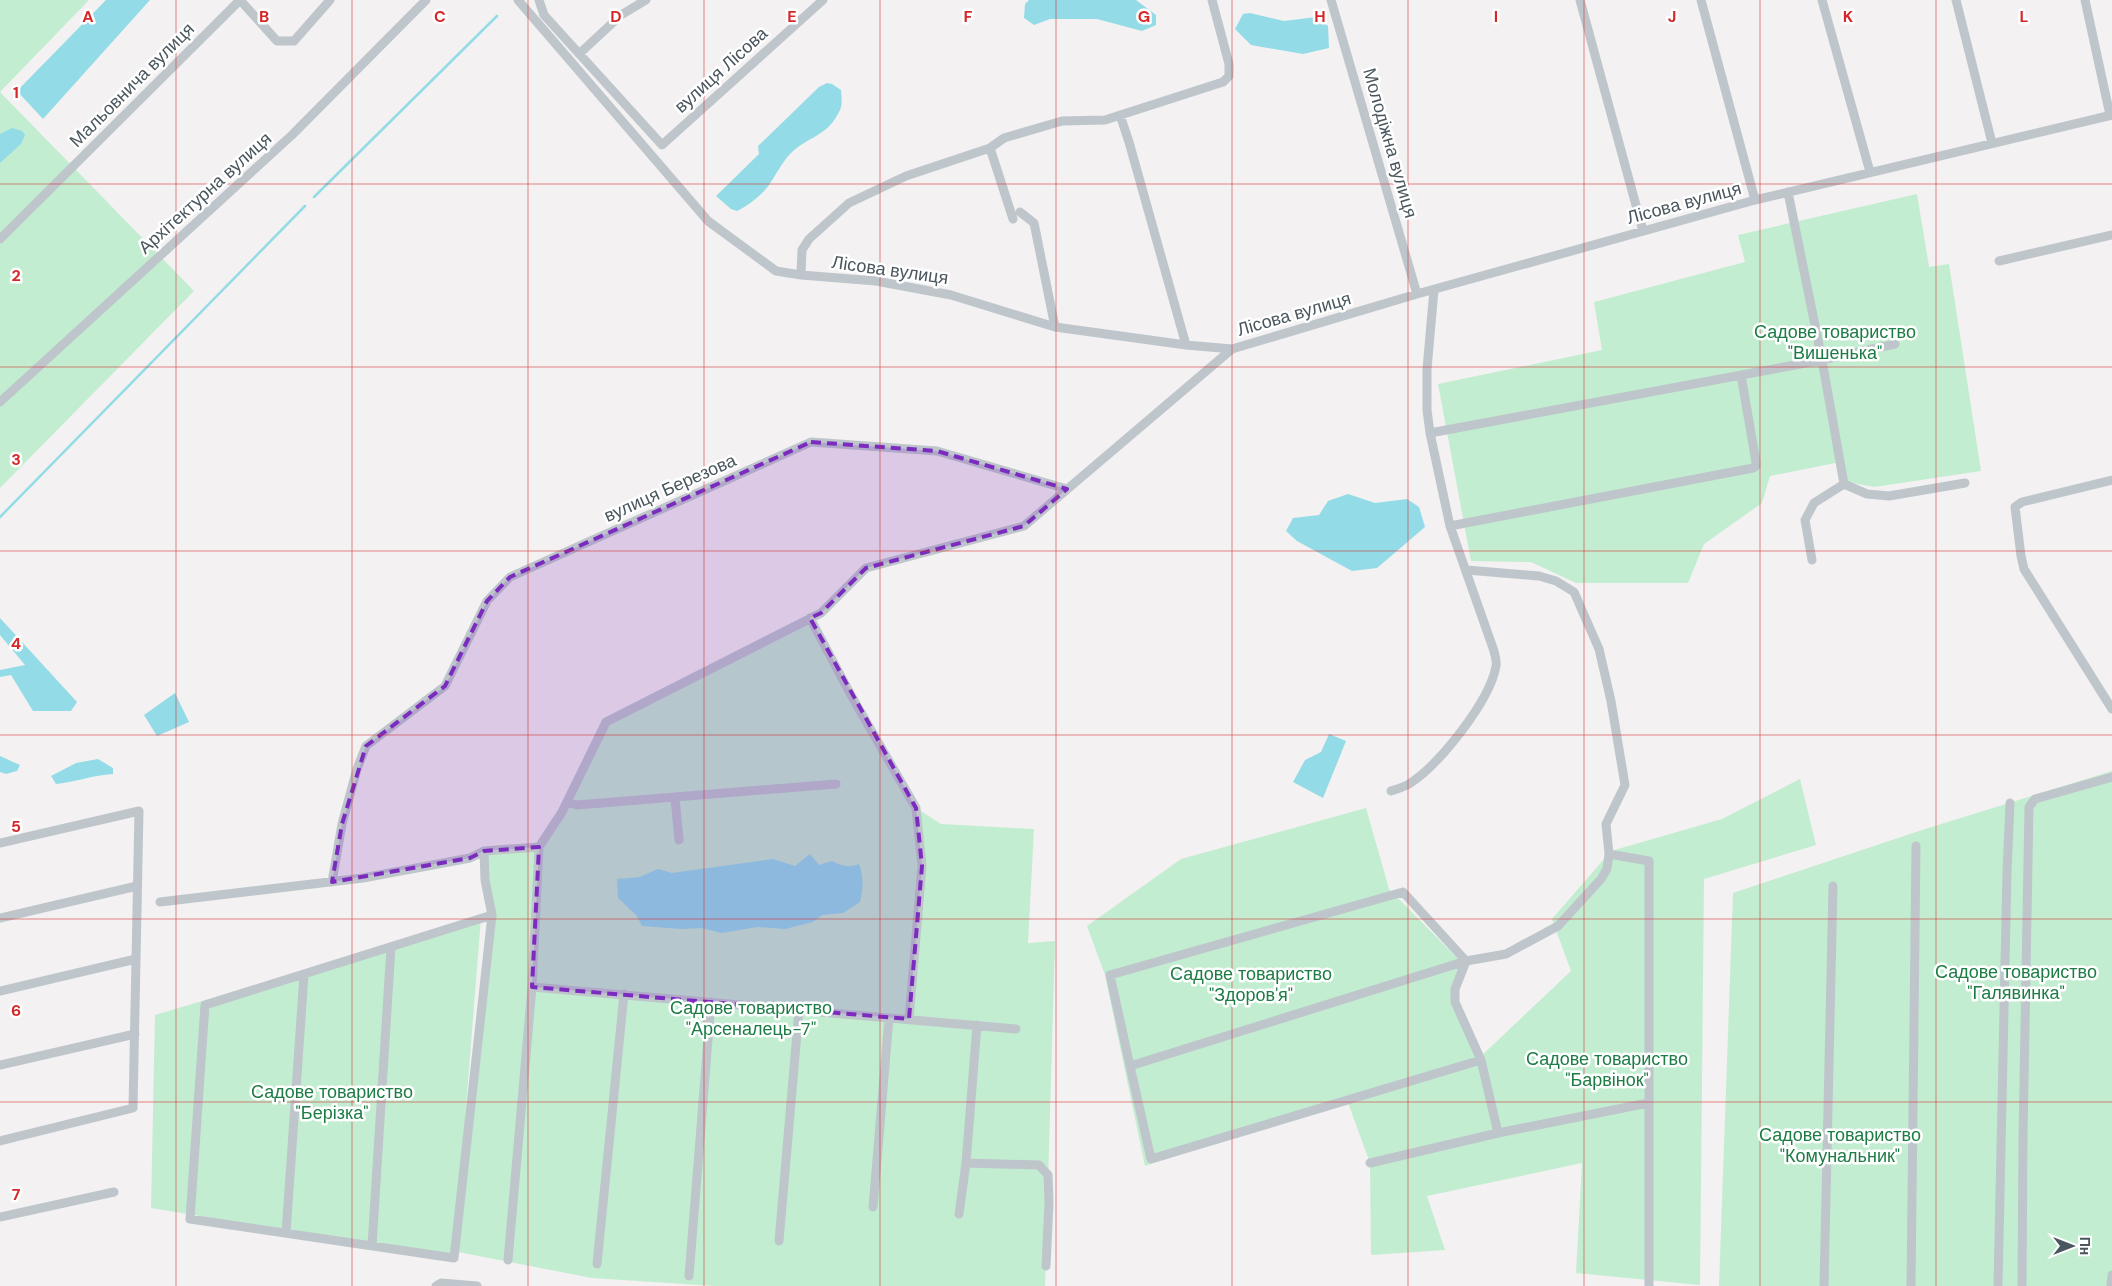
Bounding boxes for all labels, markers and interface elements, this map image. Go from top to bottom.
text: A [82,6,94,27]
text: B [259,6,269,27]
text: C [434,6,446,27]
text: D [610,6,622,27]
text: E [787,6,797,27]
text: F [964,6,973,27]
text: G [1138,6,1150,27]
text: H [1314,6,1326,27]
text: I [1494,6,1498,27]
text: J [1668,6,1676,27]
text: K [1843,6,1854,27]
text: L [2020,6,2029,27]
street label: Мальовнича вулиця [64,17,200,153]
street label: вулиця Лісова [669,21,773,118]
street label: Молодіжна вулиця [1357,65,1423,221]
text: 1 [13,82,19,103]
street label: Архітектурна вулиця [133,127,277,259]
street label: Лісова вулиця [1624,176,1744,230]
street label: Лісова вулиця [830,250,950,290]
text: 2 [11,265,21,286]
street label: Лісова вулиця [1234,286,1354,342]
park label: Садове товариство "Вишенька" [1754,320,1916,365]
street label: вулиця Березова [600,448,741,528]
text: 3 [11,449,21,470]
text: 4 [11,633,21,654]
text: 5 [11,816,21,837]
park label: Садове товариство "Галявинка" [1935,960,2097,1005]
park label: Садове товариство "Здоров'я" [1170,962,1332,1007]
park label: Садове товариство "Арсеналець-7" [670,996,832,1041]
text: 6 [11,1000,21,1021]
park label: Садове товариство "Барвінок" [1526,1047,1688,1092]
park label: Садове товариство "Берізка" [251,1080,413,1125]
park label: Садове товариство "Комунальник" [1759,1123,1921,1168]
text: 7 [12,1184,21,1205]
north arrow [2047,1221,2097,1271]
text: Пн [2076,1237,2094,1255]

